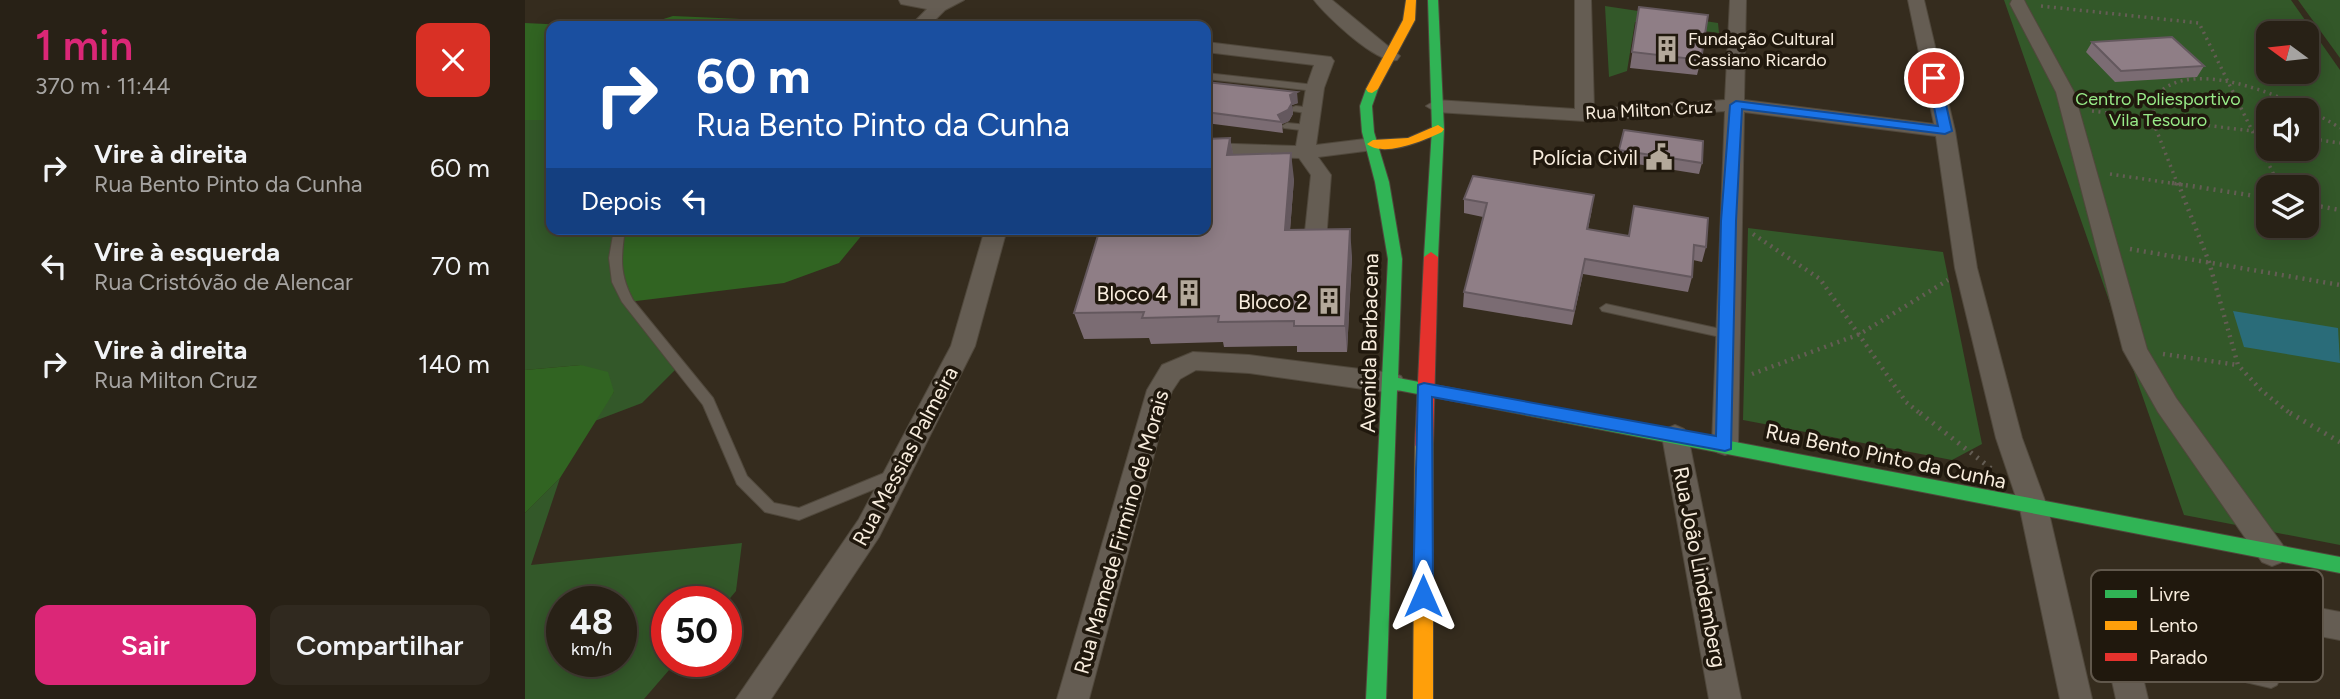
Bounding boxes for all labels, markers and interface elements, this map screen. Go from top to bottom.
text: 1 min [35,20,133,71]
north arrow [2256,21,2319,84]
map controls [2256,21,2319,238]
button: close [416,23,490,97]
place label: Fundação Cultural Cassiano Ricardo [1688,28,1834,71]
building icon: Fundação Cultural Cassiano Ricardo [1652,34,1682,64]
text: 60 m [696,46,811,105]
pin [1904,48,1964,108]
icon: right [581,49,672,140]
icon: arrive [1915,59,1953,97]
text: 370 m · 11:44 [35,72,170,100]
park label: Centro Poliesportivo Vila Tesouro [2075,88,2241,131]
street label: Rua Milton Cruz [1585,96,1714,124]
button: sound [2256,98,2319,161]
text: Rua Bento Pinto da Cunha [696,106,1070,144]
text: Vire à direita [94,138,247,170]
public building icon: Polícia Civil [1644,142,1674,172]
place label: Polícia Civil [1532,145,1638,170]
icon: right [35,149,73,187]
text: 60 m [430,152,490,184]
text: Rua Bento Pinto da Cunha [94,170,363,198]
button: layers [2256,175,2319,238]
icon: left [676,182,714,220]
text: Depois [581,185,662,217]
text: Vire à esquerda [94,236,280,268]
icon: left [35,247,73,285]
text: 70 m [431,250,490,282]
street label: Avenida Barbacena [1355,253,1383,433]
text: Rua Cristóvão de Alencar [94,268,353,296]
building icon: Bloco 4 [1174,278,1204,308]
place label: Bloco 4 [1097,281,1168,306]
building icon: Bloco 2 [1314,286,1344,316]
place label: Bloco 2 [1238,289,1308,314]
text: Vire à direita [94,334,247,366]
icon: right [35,345,73,383]
text: 140 m [418,348,490,380]
street label: Rua Messias Palmeira [847,362,963,550]
text: Rua Milton Cruz [94,366,257,394]
street label: Rua Mamede Firmino de Morais [1068,387,1174,677]
street label: Rua Bento Pinto da Cunha [1763,418,2009,494]
street label: Rua João Lindemberg [1668,464,1732,670]
position arrow [1386,559,1460,633]
legend [2091,570,2323,682]
text: Livre [2149,583,2190,606]
speed limit sign: 50 [651,586,742,677]
text: 48 [570,601,613,643]
button: Sair [35,605,256,685]
button: Compartilhar [270,605,490,685]
text: Lento [2149,614,2198,637]
text: km/h [571,638,612,660]
text: Parado [2149,646,2208,669]

